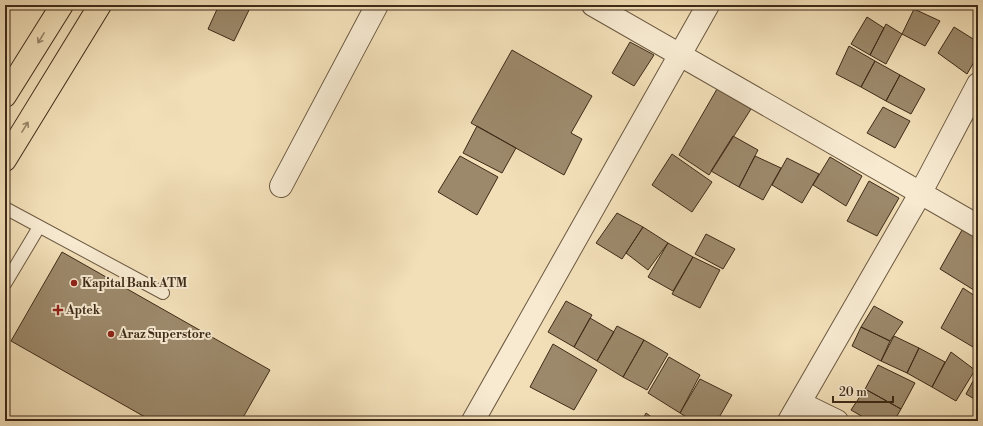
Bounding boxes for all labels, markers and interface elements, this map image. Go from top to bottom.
one-way arrow [37,32,45,43]
one-way arrow [21,121,30,132]
place label: Kapital Bank ATM [82,276,187,291]
marker: Kapital Bank ATM [69,278,79,288]
place label: Aptek [65,303,101,318]
marker: Aptek [53,305,63,315]
place label: Araz Superstore [118,327,212,342]
marker: Araz Superstore [106,329,116,339]
scale bar [833,378,893,404]
text: 20 m [839,385,867,400]

